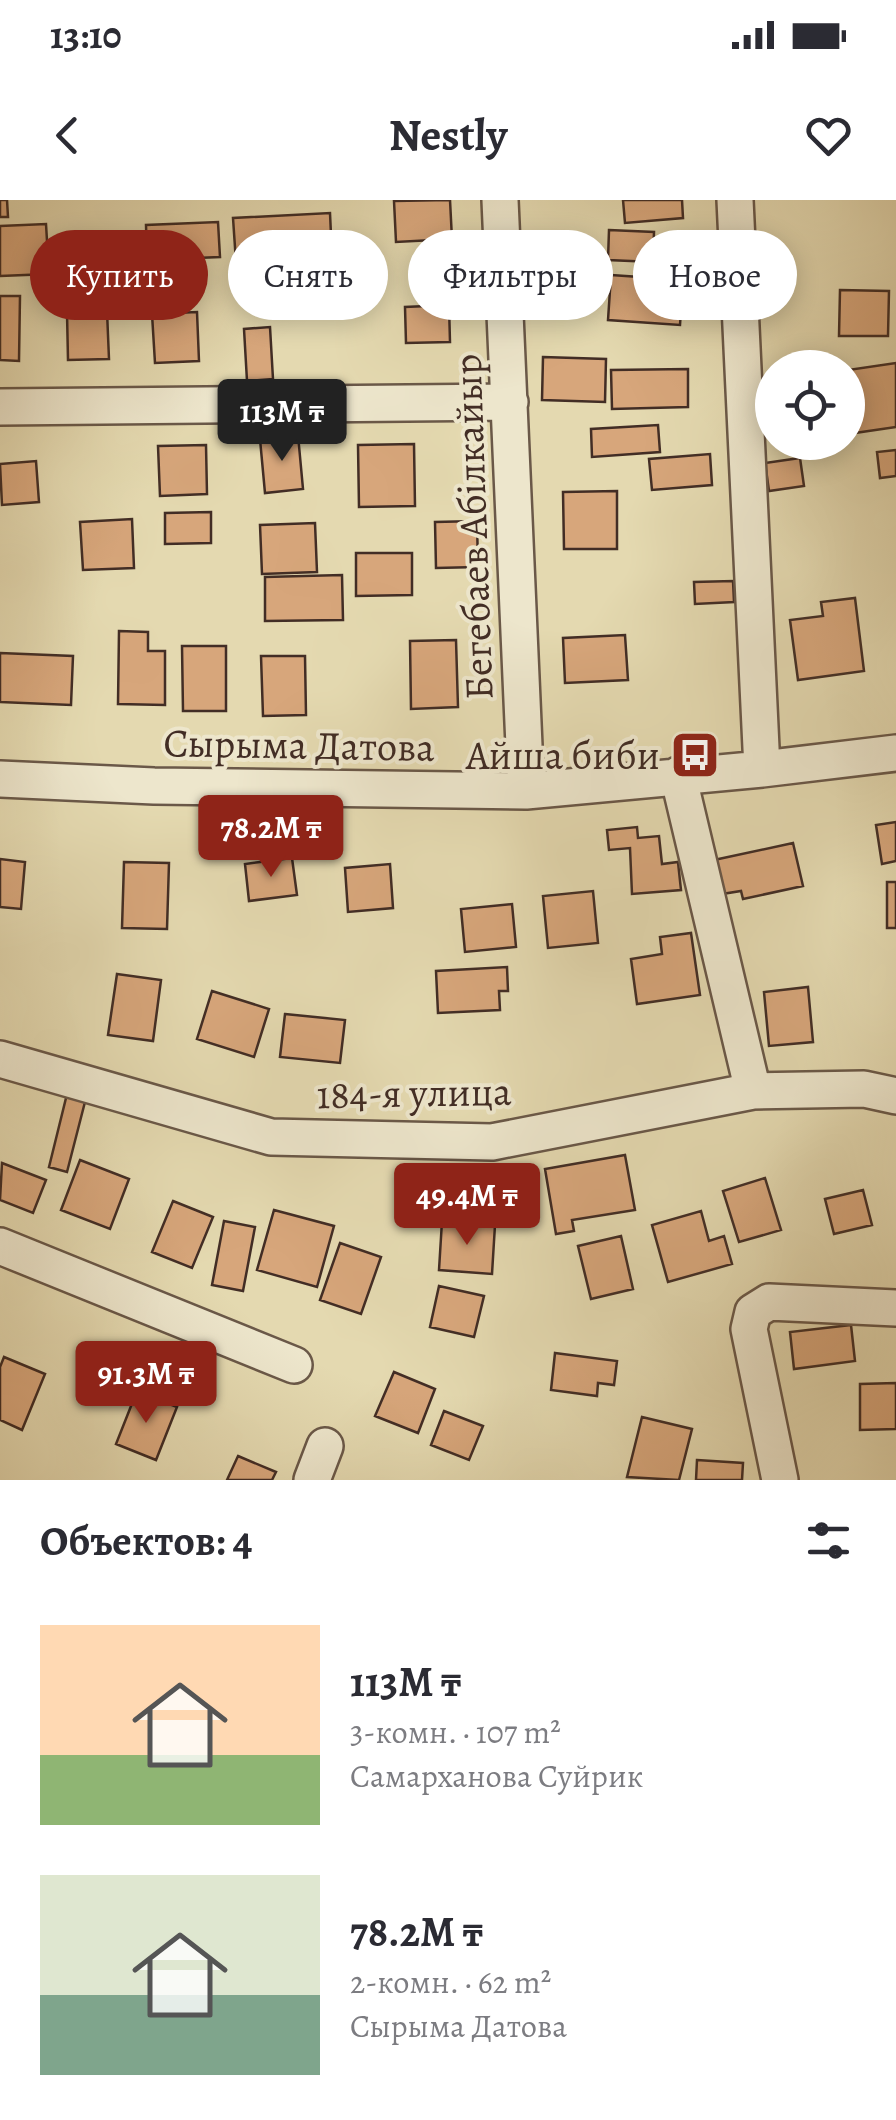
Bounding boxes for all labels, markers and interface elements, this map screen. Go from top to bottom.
text: 13:10 [50,9,122,61]
text: Nestly [389,104,507,166]
icon: back [40,108,95,163]
icon: heart [801,108,856,163]
chip: Купить [30,230,208,320]
chip: Снять [228,230,388,320]
chip: Фильтры [408,230,613,320]
chip: Новое [633,230,797,320]
map controls [755,350,865,460]
button: locate [755,350,865,460]
street label: Бегебаев Абілкайыр [439,353,507,701]
pin: 113M ₸ [201,379,363,464]
text: 113M ₸ [240,389,324,433]
street label: Сырыма Датова [163,715,436,775]
place label: Айша биби [465,728,660,783]
bus stop icon: Айша биби [669,729,721,781]
pin: 78.2M ₸ [179,795,363,880]
text: 78.2M ₸ [220,805,322,849]
street label: 184-я улица [316,1064,513,1122]
pin: 49.4M ₸ [375,1163,559,1248]
text: 49.4M ₸ [416,1173,518,1217]
pin: 91.3M ₸ [54,1341,238,1426]
text: 91.3M ₸ [98,1351,194,1395]
text: Объектов: 4 [40,1512,252,1569]
icon: filters [801,1513,856,1568]
text: 113M ₸ [350,1653,461,1710]
icon: home [120,1665,240,1785]
text: 3-комн. · 107 m² [350,1710,561,1754]
text: Самарханова Суйрик [350,1754,643,1798]
text: 78.2M ₸ [350,1903,483,1960]
icon: home [120,1915,240,2035]
text: 2-комн. · 62 m² [350,1960,551,2004]
text: Сырыма Датова [350,2004,567,2048]

